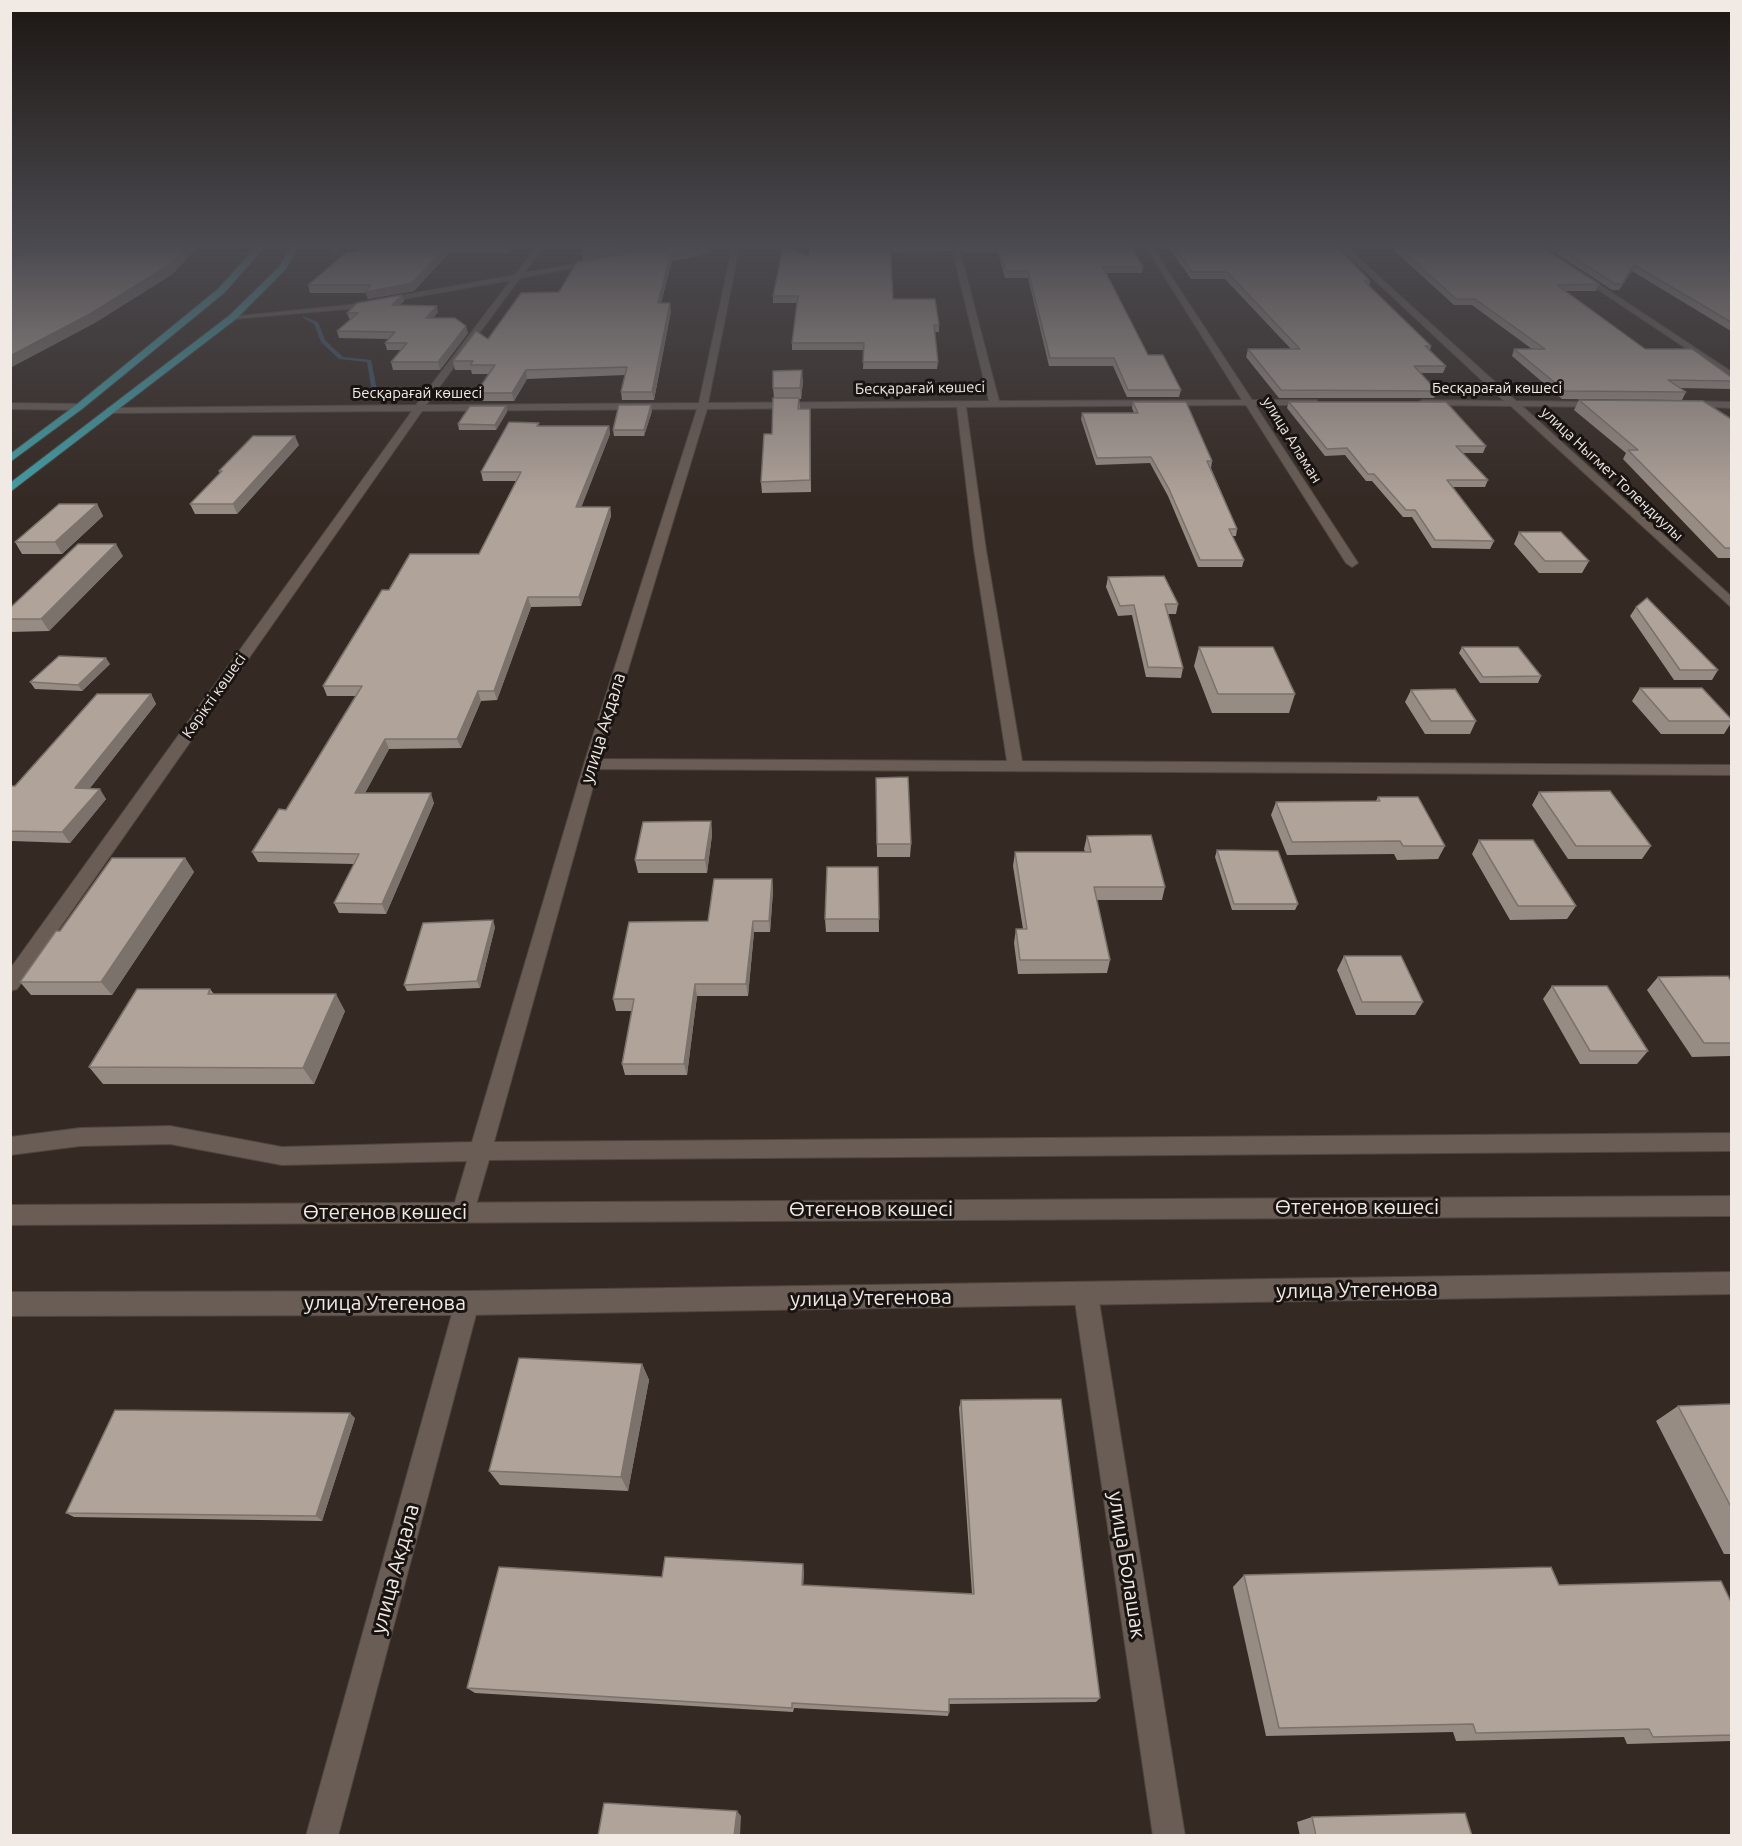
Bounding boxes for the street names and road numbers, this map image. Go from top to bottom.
street label: Бесқарағай көшесі [855,378,985,398]
street label: Бесқарағай көшесі [1432,379,1562,397]
street label: Бесқарағай көшесі [352,384,482,402]
street label: улица Аламан [1258,393,1326,487]
street label: улица Ныгмет Толендиулы [1537,403,1687,545]
street label: Көрікті көшесі [178,650,250,742]
street label: улица Акдала [576,670,630,786]
street label: Өтегенов көшесі [1275,1194,1439,1220]
street label: Өтегенов көшесі [789,1196,953,1222]
street label: Өтегенов көшесі [303,1199,467,1225]
street label: улица Утегенова [1276,1276,1438,1304]
street label: улица Утегенова [790,1284,952,1312]
street label: улица Утегенова [304,1290,466,1316]
street label: улица Болашак [1103,1489,1151,1641]
street label: улица Акдала [366,1501,424,1637]

